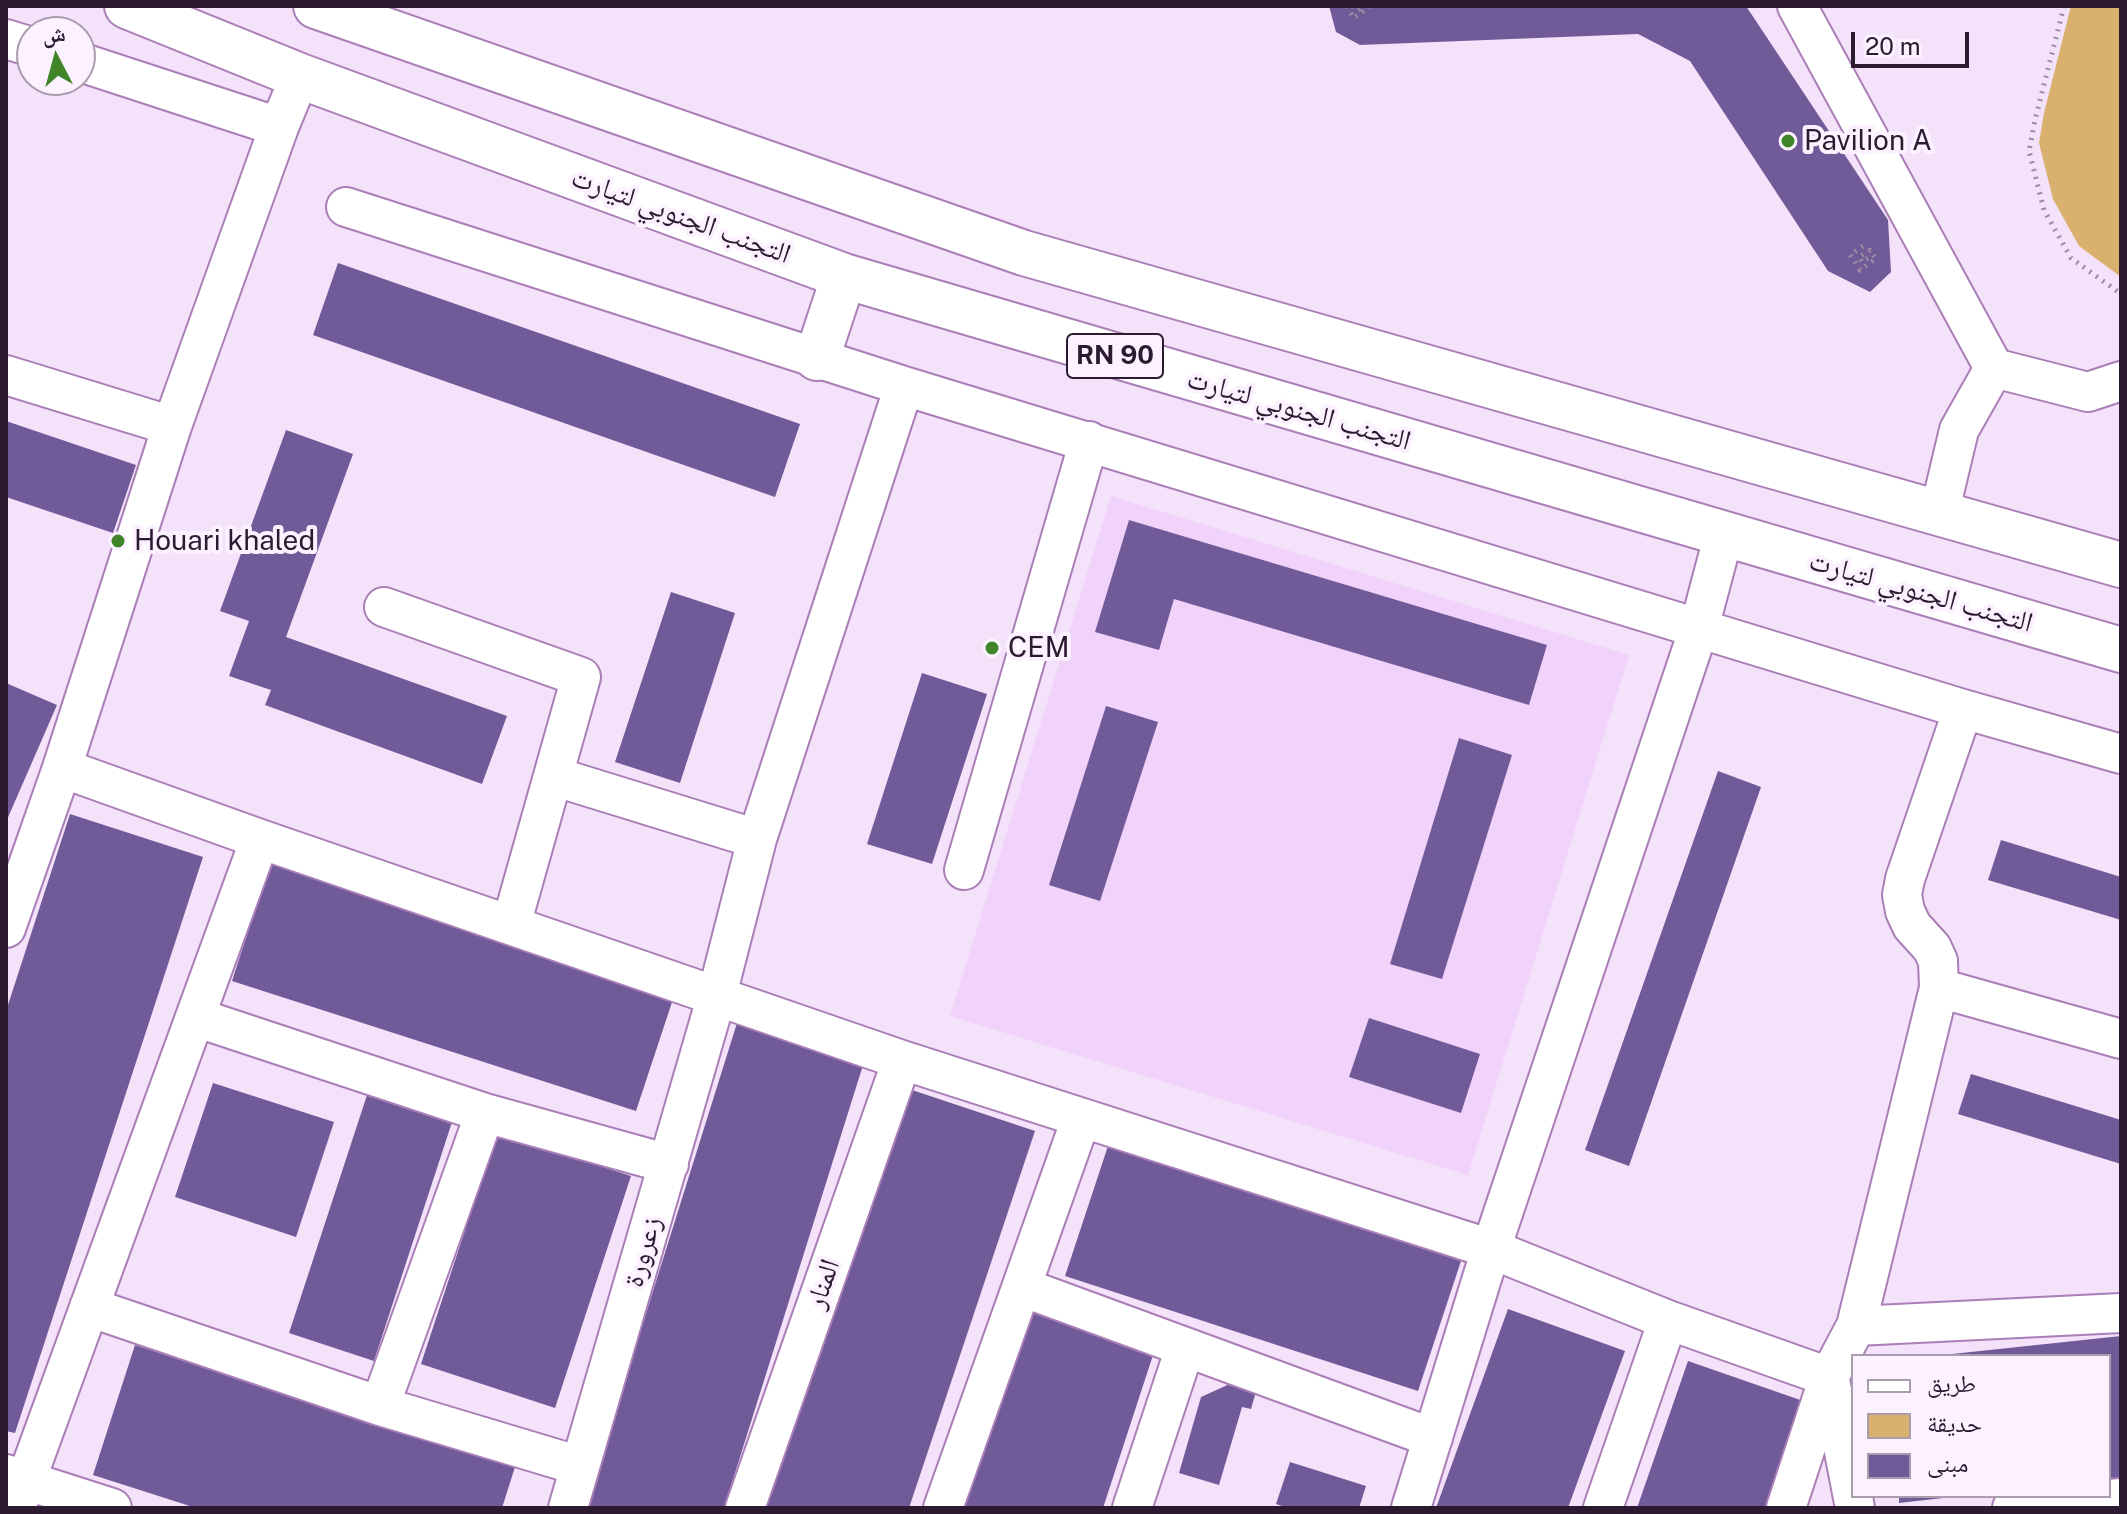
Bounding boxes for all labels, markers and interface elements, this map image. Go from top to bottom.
north arrow [16,16,96,96]
scale bar [1855,16,1973,66]
text: ش [41,20,67,48]
text: 20 m [1865,32,1921,60]
place label: Pavilion A [1804,124,1932,158]
marker: Pavilion A [1779,132,1797,150]
street label: التجنب الجنوبي لتيارت [567,161,795,271]
road number: RN 90 [1067,334,1163,378]
street label: التجنب الجنوبي لتيارت [1183,362,1415,458]
place label: Houari khaled [134,524,315,558]
marker: Houari khaled [109,532,127,550]
street label: التجنب الجنوبي لتيارت [1805,544,2037,640]
place label: CEM [1008,631,1070,665]
marker: CEM [983,639,1001,657]
street label: زعرورة [617,1213,669,1291]
street label: المنار [799,1255,847,1313]
legend [1851,1354,2111,1498]
text: طريق [1927,1369,1976,1397]
text: حديقة [1927,1409,1982,1437]
text: مبنى [1927,1449,1968,1477]

